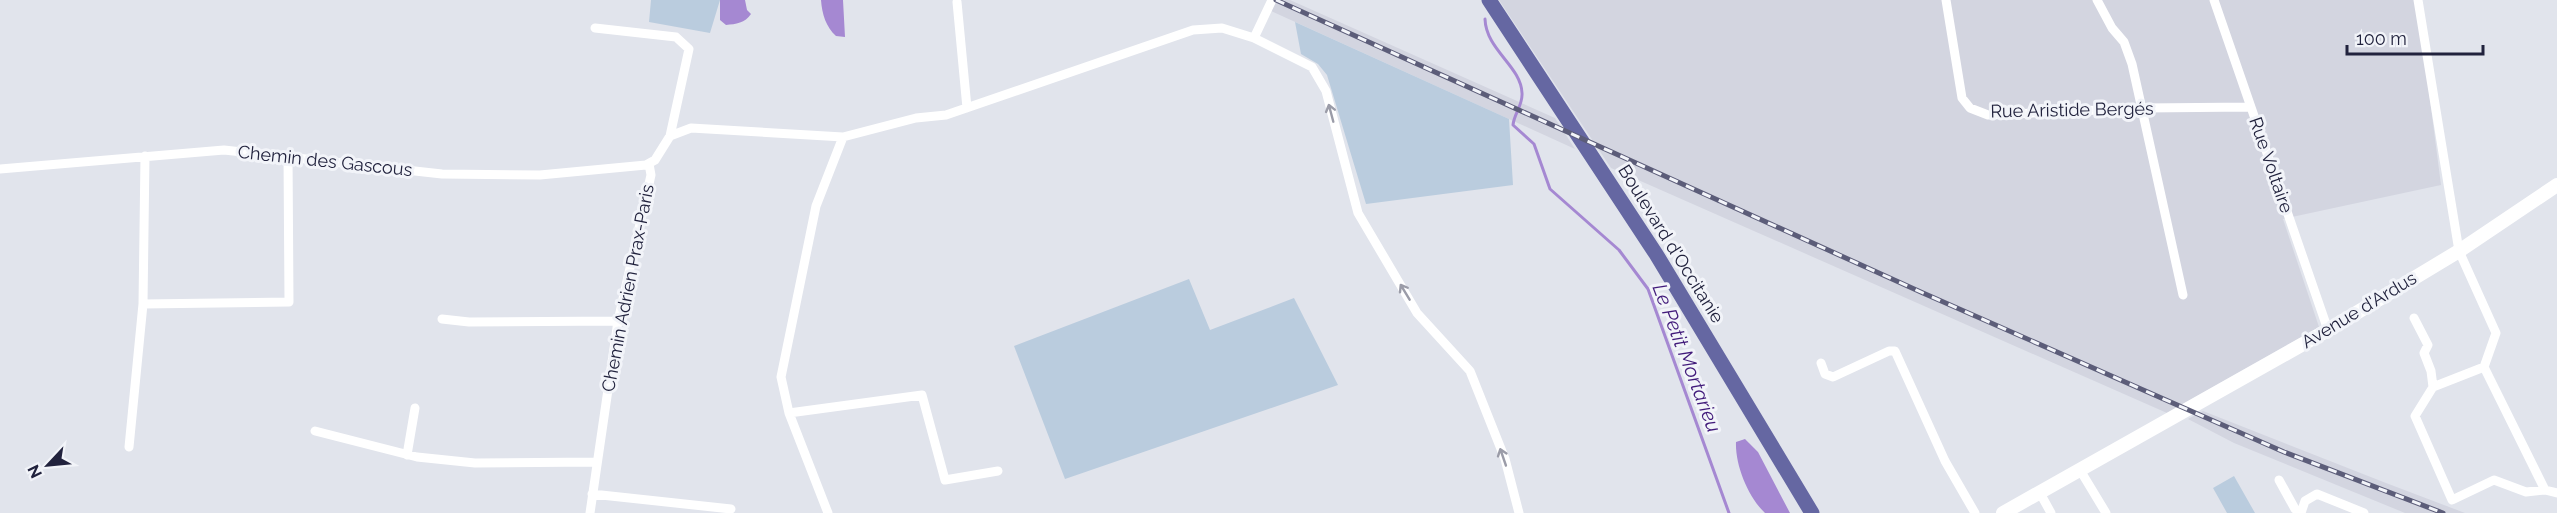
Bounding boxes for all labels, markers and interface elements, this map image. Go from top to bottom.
scale bar [2347,18,2484,56]
text: 100 m [2356,28,2407,49]
street label: Rue Aristide Bergés [1990,98,2154,121]
one-way arrow [1325,104,1337,123]
street label: Rue Voltaire [2245,114,2298,216]
street label: Chemin des Gascous [237,141,414,180]
street label: Boulevard d'Occitanie [1614,161,1729,327]
street label: Chemin Adrien Prax-Paris [597,182,658,393]
street label: Avenue d'Ardus [2298,267,2420,352]
water label: Le Petit Mortarieu [1648,280,1726,436]
one-way arrow [1398,284,1410,301]
north arrow [18,435,78,495]
one-way arrow [1497,448,1508,467]
text: N [24,462,46,481]

